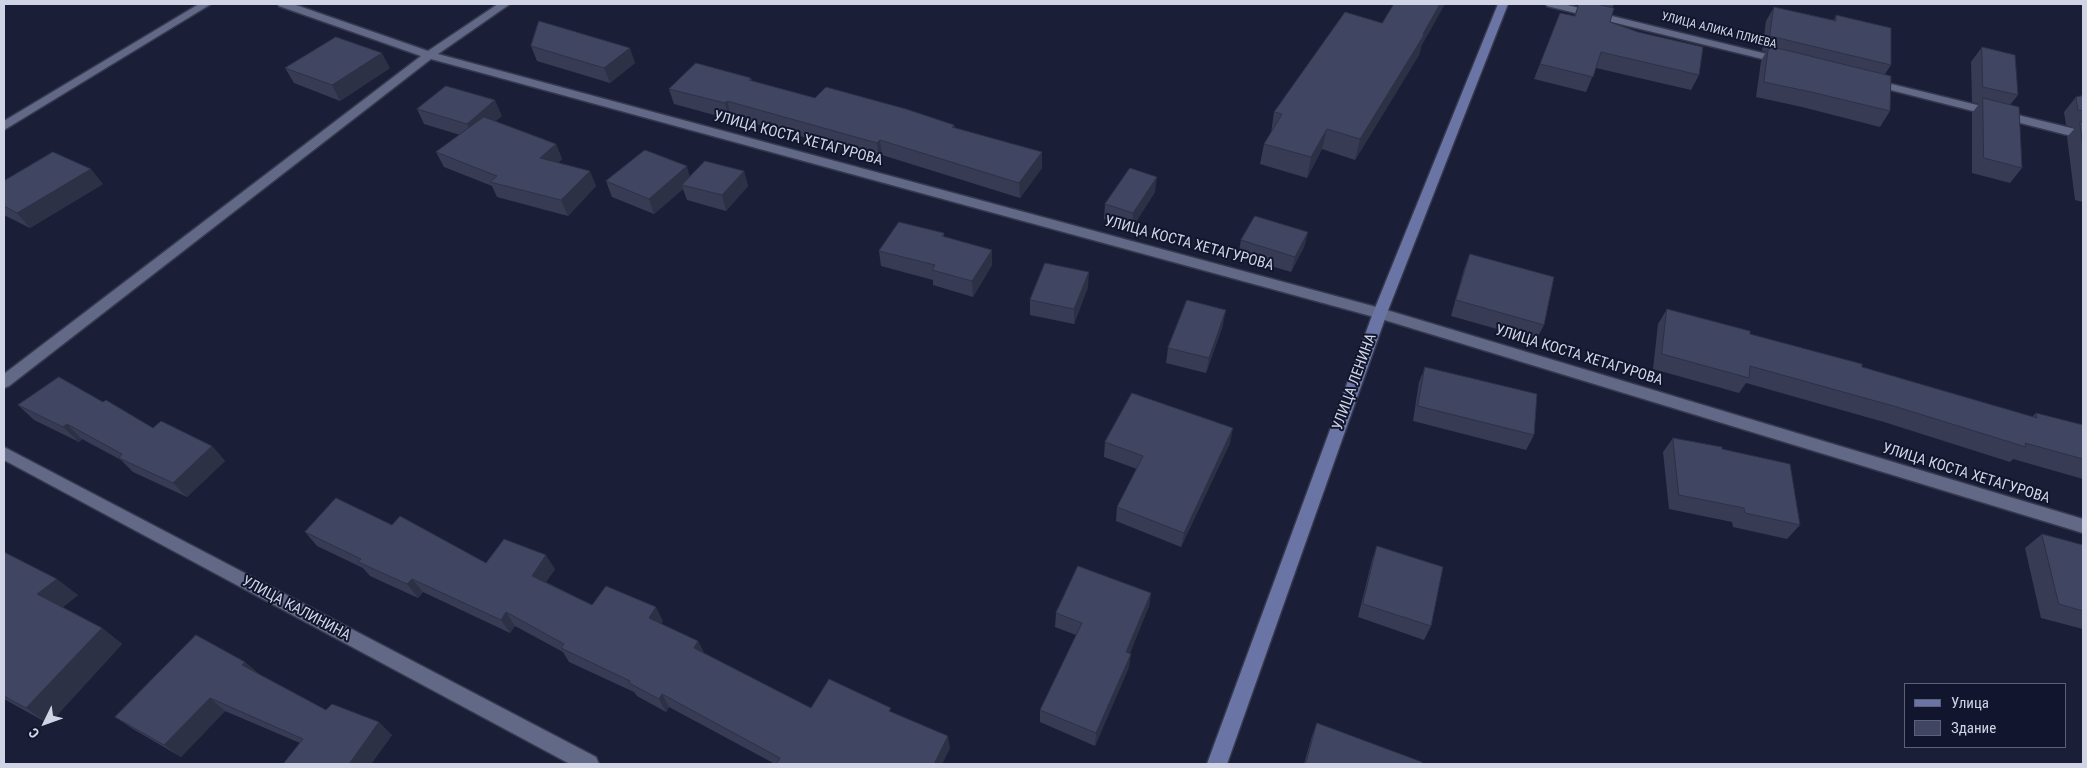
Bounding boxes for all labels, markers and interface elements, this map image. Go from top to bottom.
street label: УЛИЦА АЛИКА ПЛИЕВА [1660,10,1778,52]
street label: УЛИЦА КОСТА ХЕТАГУРОВА [711,108,885,170]
street label: УЛИЦА КОСТА ХЕТАГУРОВА [1102,213,1276,275]
street label: УЛИЦА КОСТА ХЕТАГУРОВА [1493,322,1665,390]
street label: УЛИЦА ЛЕНИНА [1329,331,1381,433]
street label: УЛИЦА КОСТА ХЕТАГУРОВА [1880,440,2052,508]
street label: УЛИЦА КАЛИНИНА [239,573,353,645]
legend [1904,683,2067,748]
text: Улица [1951,694,1989,712]
north arrow [20,698,70,748]
text: Здание [1951,719,1996,737]
text: С [25,725,42,741]

